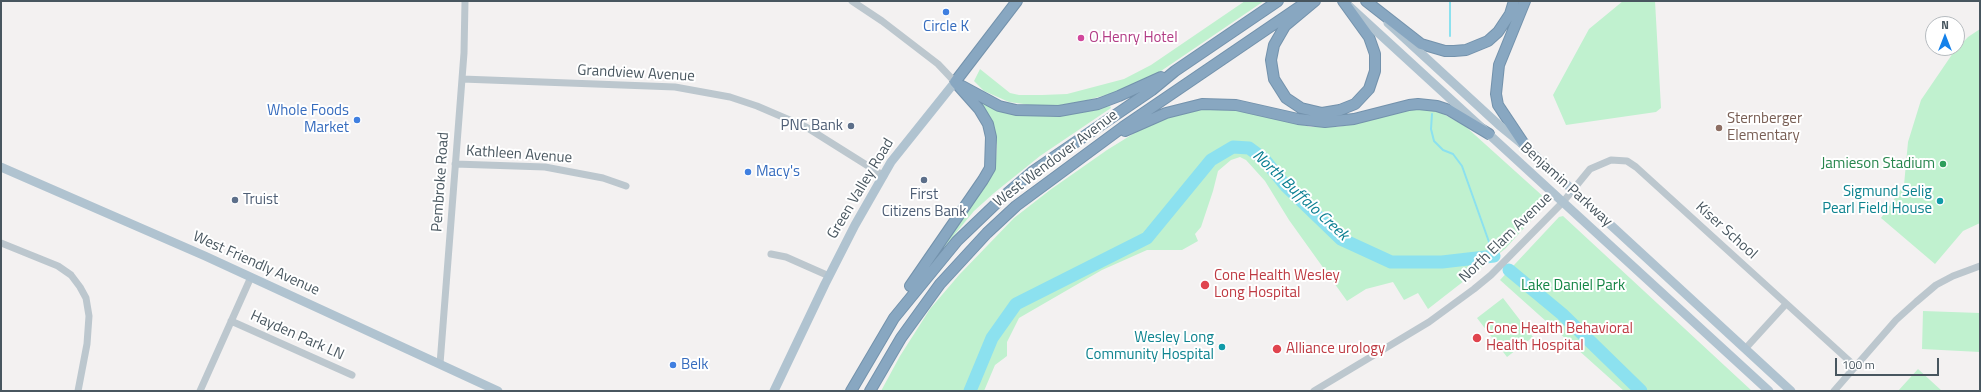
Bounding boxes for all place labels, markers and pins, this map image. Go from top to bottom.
marker: Circle K [941,7,951,17]
place label: Circle K [923,18,969,36]
place label: O.Henry Hotel [1089,29,1178,47]
marker: O.Henry Hotel [1076,33,1086,43]
place label: Whole Foods Market [267,102,349,137]
place label: Sternberger Elementary [1727,110,1802,145]
marker: Whole Foods Market [352,115,362,125]
place label: PNC Bank [781,117,843,135]
marker: PNC Bank [846,121,856,131]
marker: Sternberger Elementary [1714,123,1724,133]
place label: Jamieson Stadium [1821,155,1935,173]
marker: Jamieson Stadium [1938,159,1948,169]
place label: Macy's [756,163,800,181]
marker: Macy's [743,167,753,177]
marker: First Citizens Bank [919,175,929,185]
place label: Sigmund Selig Pearl Field House [1822,183,1932,218]
place label: First Citizens Bank [882,186,966,221]
place label: Truist [243,191,278,209]
marker: Truist [230,195,240,205]
marker: Sigmund Selig Pearl Field House [1935,196,1945,206]
place label: Cone Health Wesley Long Hospital [1214,267,1340,302]
marker: Cone Health Wesley Long Hospital [1199,279,1211,291]
place label: Cone Health Behavioral Health Hospital [1486,320,1633,355]
place label: Wesley Long Community Hospital [1085,329,1214,364]
marker: Cone Health Behavioral Health Hospital [1471,332,1483,344]
place label: Alliance urology [1286,340,1385,358]
marker: Wesley Long Community Hospital [1217,342,1227,352]
marker: Alliance urology [1271,343,1283,355]
place label: Belk [681,356,708,374]
marker: Belk [668,360,678,370]

